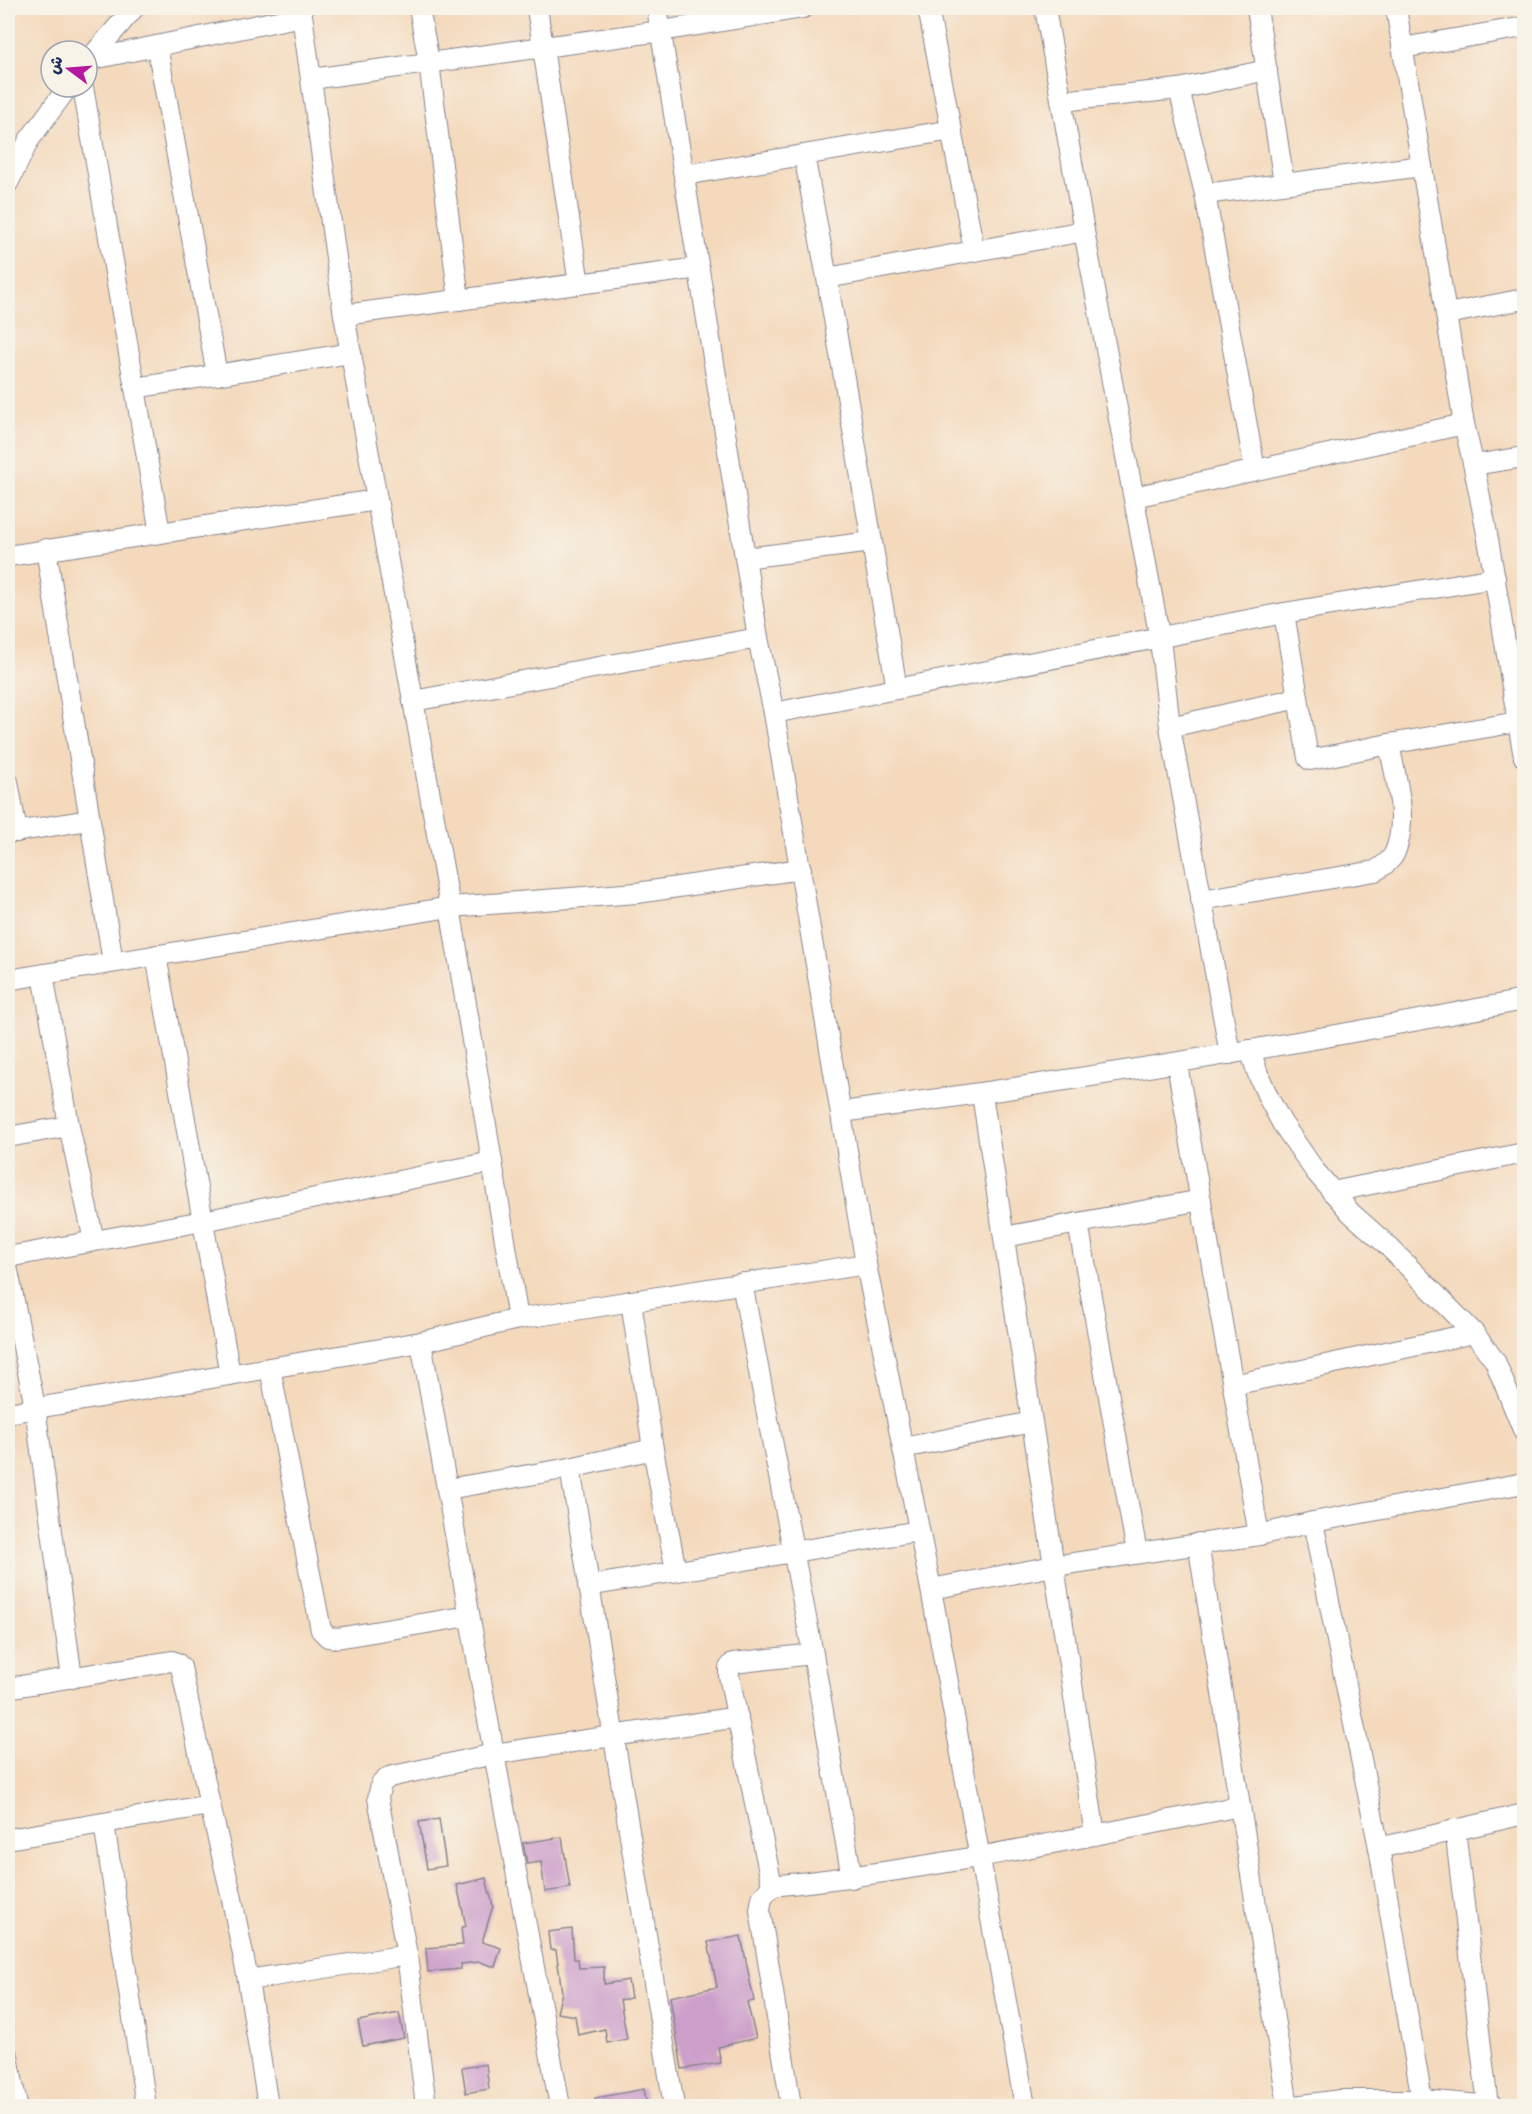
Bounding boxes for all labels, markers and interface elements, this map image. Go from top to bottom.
north arrow [39,39,99,99]
text: ش [46,55,70,77]

